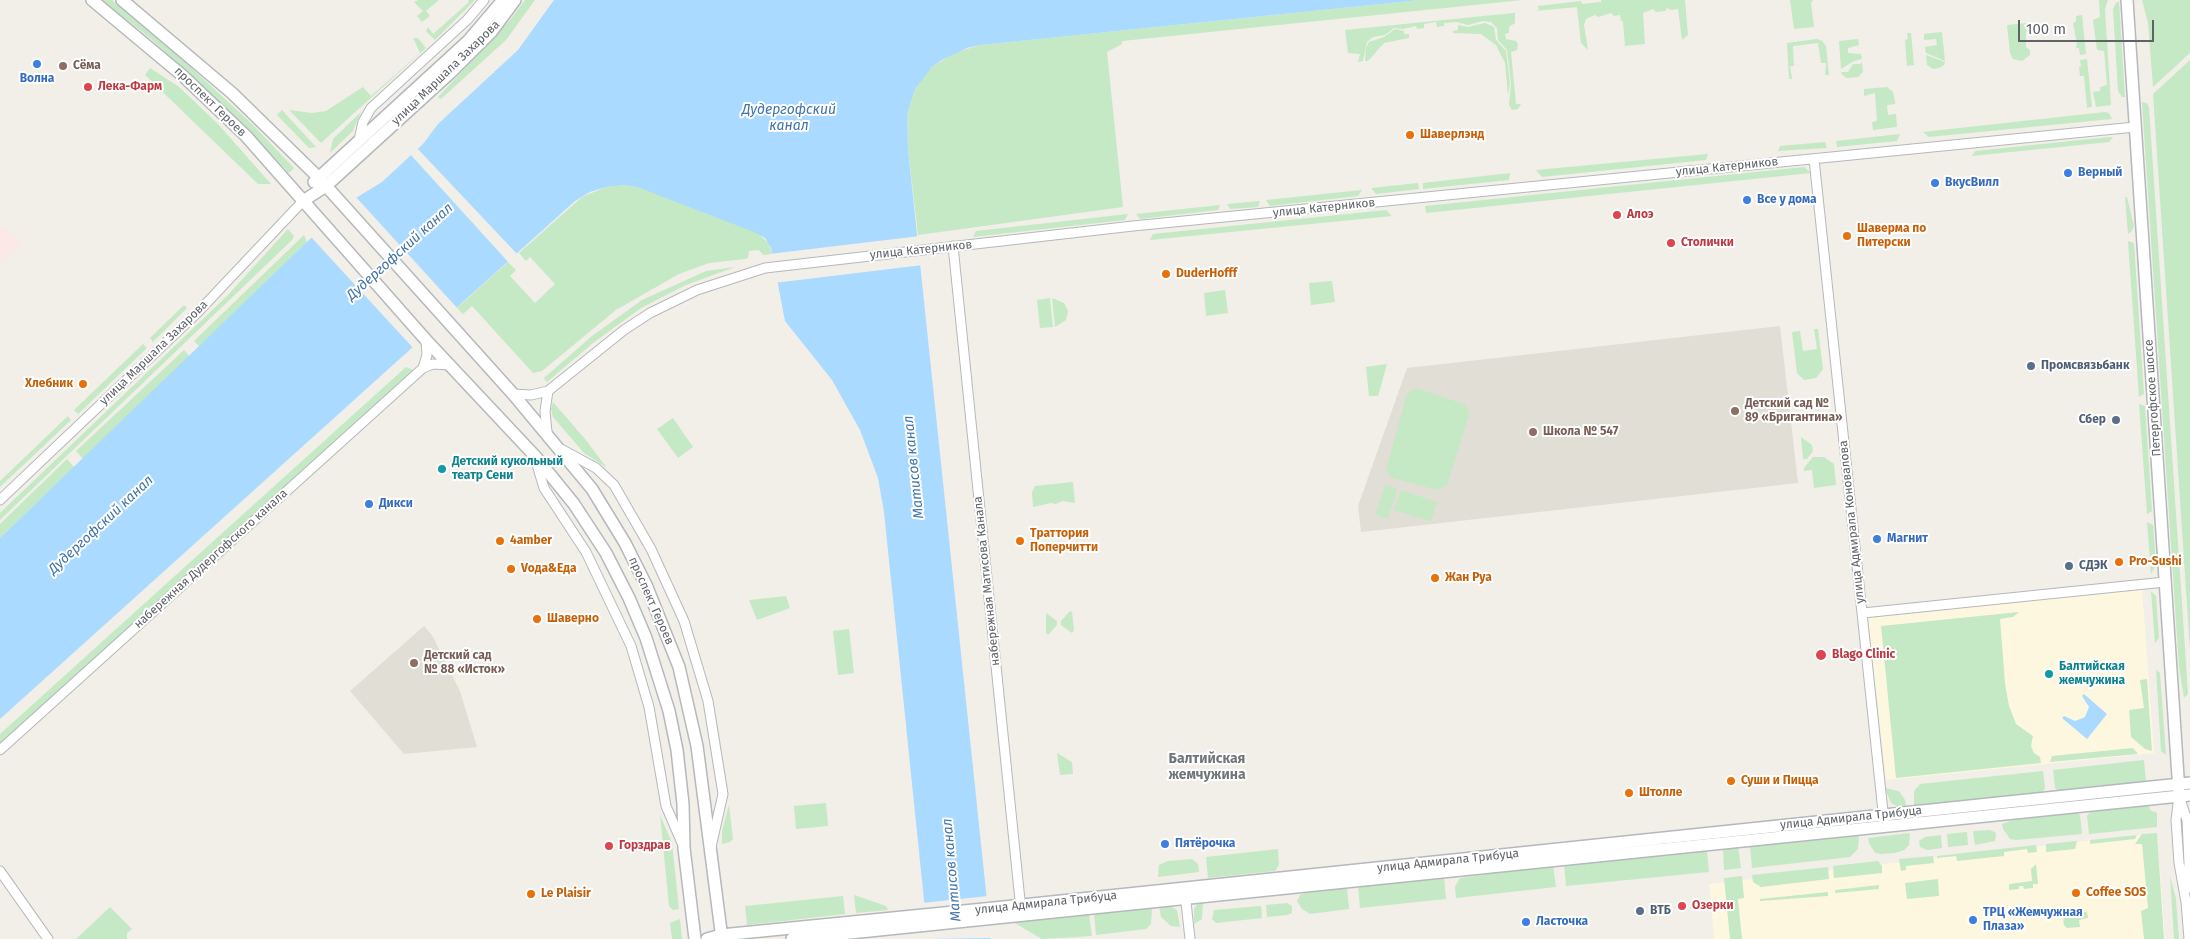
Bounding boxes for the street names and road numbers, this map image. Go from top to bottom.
street label: улица Маршала Захарова [389,18,503,128]
street label: проспект Героев [171,64,249,140]
street label: улица Катерников [1675,154,1779,180]
street label: улица Катерников [1272,195,1376,221]
street label: улица Катерников [869,237,973,263]
street label: улица Маршала Захарова [97,298,211,408]
street label: Петергофское шоссе [2142,339,2164,457]
street label: улица Адмирала Коновалова [1836,440,1868,604]
street label: набережная Дудергофского канала [131,486,291,632]
street label: набережная Матисова Канала [971,495,1003,667]
street label: проспект Героев [625,555,677,647]
street label: улица Адмирала Трибуца [1779,803,1923,833]
street label: улица Адмирала Трибуца [1376,846,1520,876]
street label: улица Адмирала Трибуца [974,888,1118,918]

